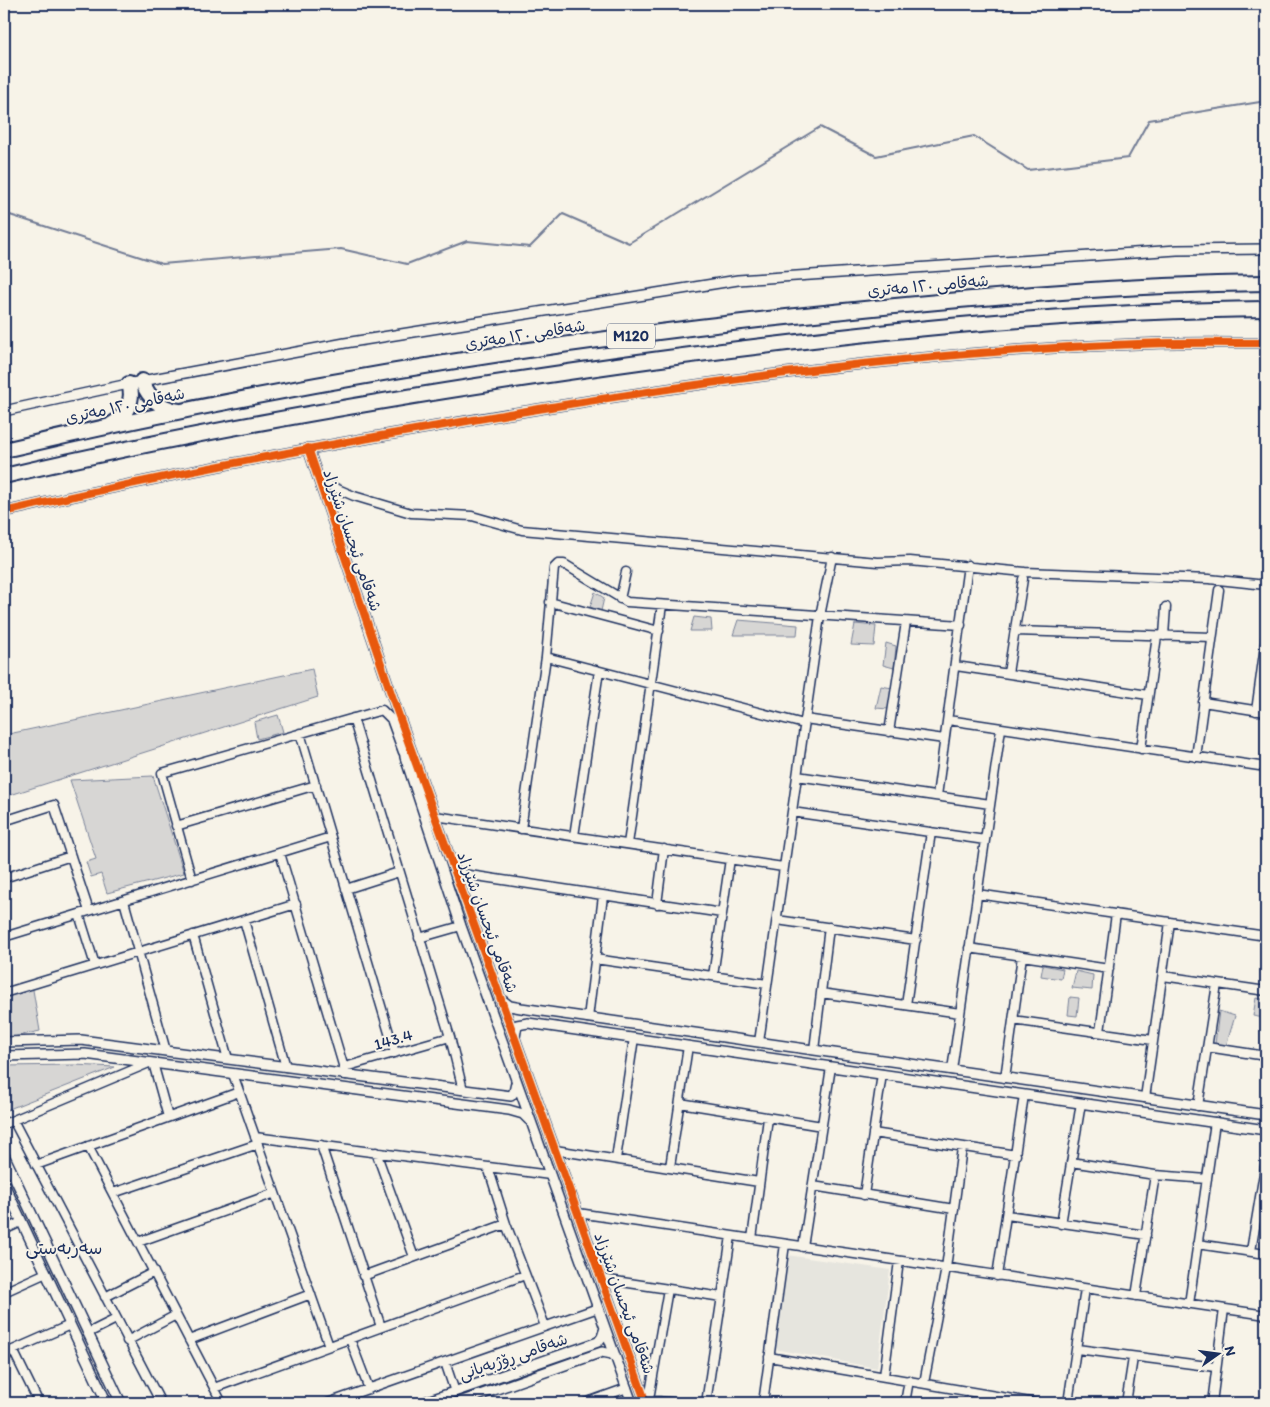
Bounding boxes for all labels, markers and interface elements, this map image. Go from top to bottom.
street label: شەقامی ١٢٠ مەتری [867,271,989,301]
street label: شەقامی ١٢٠ مەتری [464,316,587,354]
road number: M120 [607,324,655,348]
street label: شەقامی ١٢٠ مەتری [64,384,187,428]
street label: شەقامی ئیحسان شێرزاد [318,467,386,614]
street label: شەقامی ئیحسان شێرزاد [452,849,522,996]
street label: 143.4 [372,1025,415,1054]
street label: شەقامی ئیحسان شێرزاد [589,1230,659,1377]
district label: سه‌ربه‌ستی [25,1237,103,1259]
street label: شەقامی ڕۆژبەیانی [456,1329,572,1389]
north arrow [1192,1330,1242,1380]
text: N [1221,1344,1240,1358]

